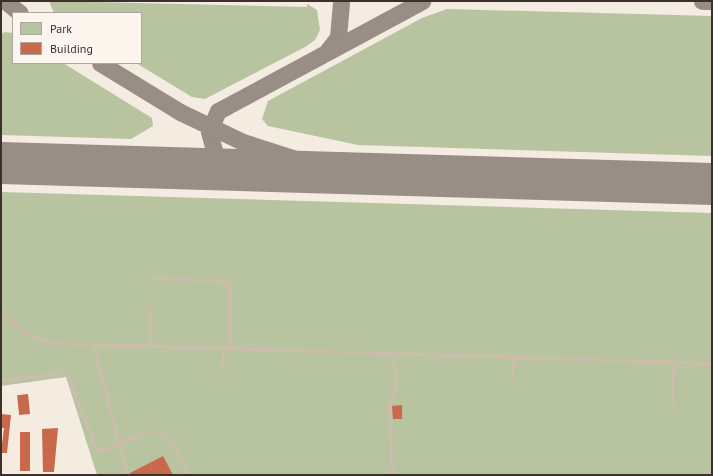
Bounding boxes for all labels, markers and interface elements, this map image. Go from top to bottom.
legend [12,12,142,64]
text: Park [50,21,72,36]
text: Building [50,41,93,56]

